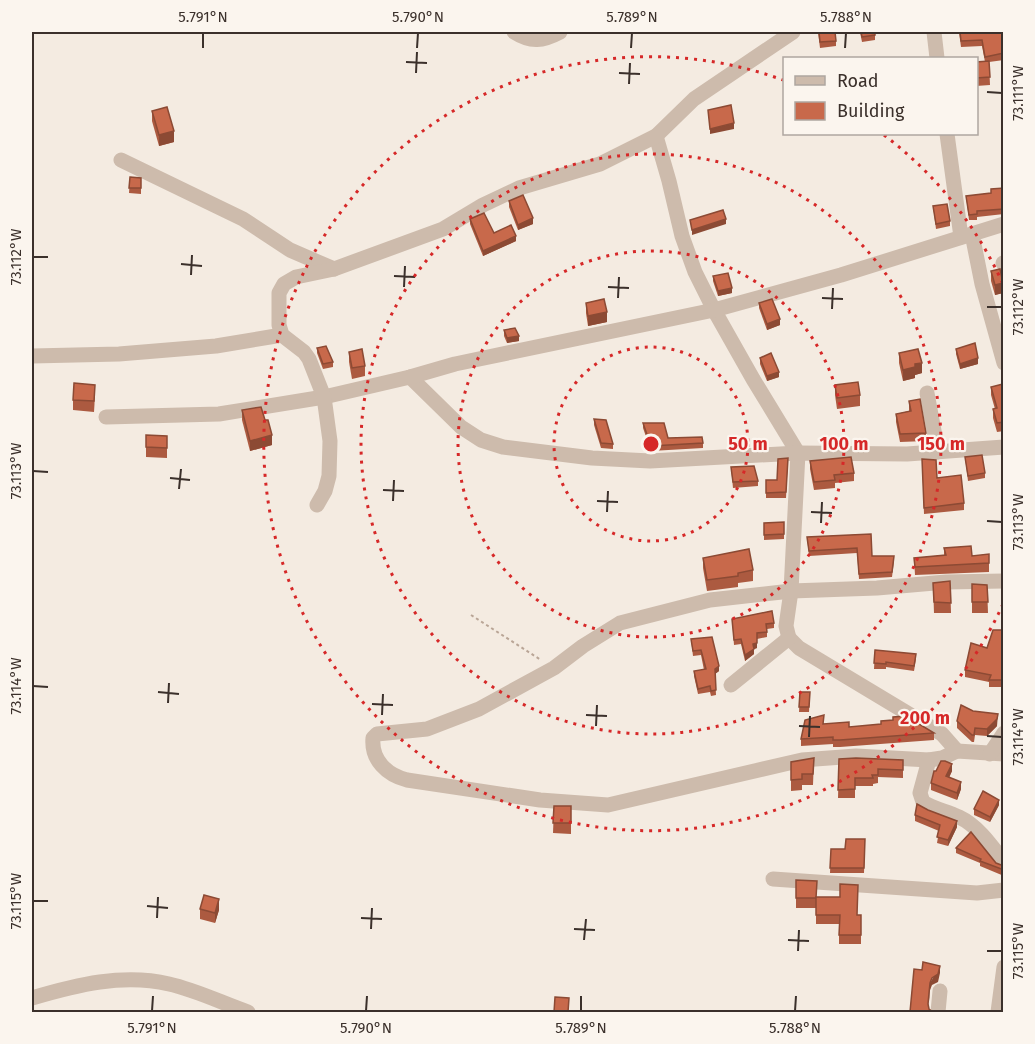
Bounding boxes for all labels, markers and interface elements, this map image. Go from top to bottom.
text: 5.791°N [178,8,228,26]
text: 5.790°N [392,8,444,26]
text: 5.789°N [606,8,658,26]
text: 5.788°N [820,8,872,26]
legend [783,57,978,135]
text: 73.111°W [1009,65,1027,121]
text: Road [837,70,879,92]
text: Building [837,100,905,122]
text: 73.112°W [7,228,25,285]
text: 73.112°W [1009,278,1027,335]
text: 50 m [728,433,768,455]
text: 100 m [820,433,868,455]
text: 150 m [917,433,965,455]
centre of rings [641,434,661,454]
text: 73.113°W [7,442,25,499]
text: 73.113°W [1009,493,1027,550]
text: 73.114°W [7,657,25,715]
text: 200 m [900,707,950,729]
text: 73.114°W [1009,708,1027,766]
text: 73.115°W [7,872,25,929]
text: 73.115°W [1009,922,1027,979]
text: 5.791°N [127,1019,177,1037]
text: 5.790°N [340,1019,392,1037]
text: 5.789°N [555,1019,607,1037]
text: 5.788°N [769,1019,821,1037]

